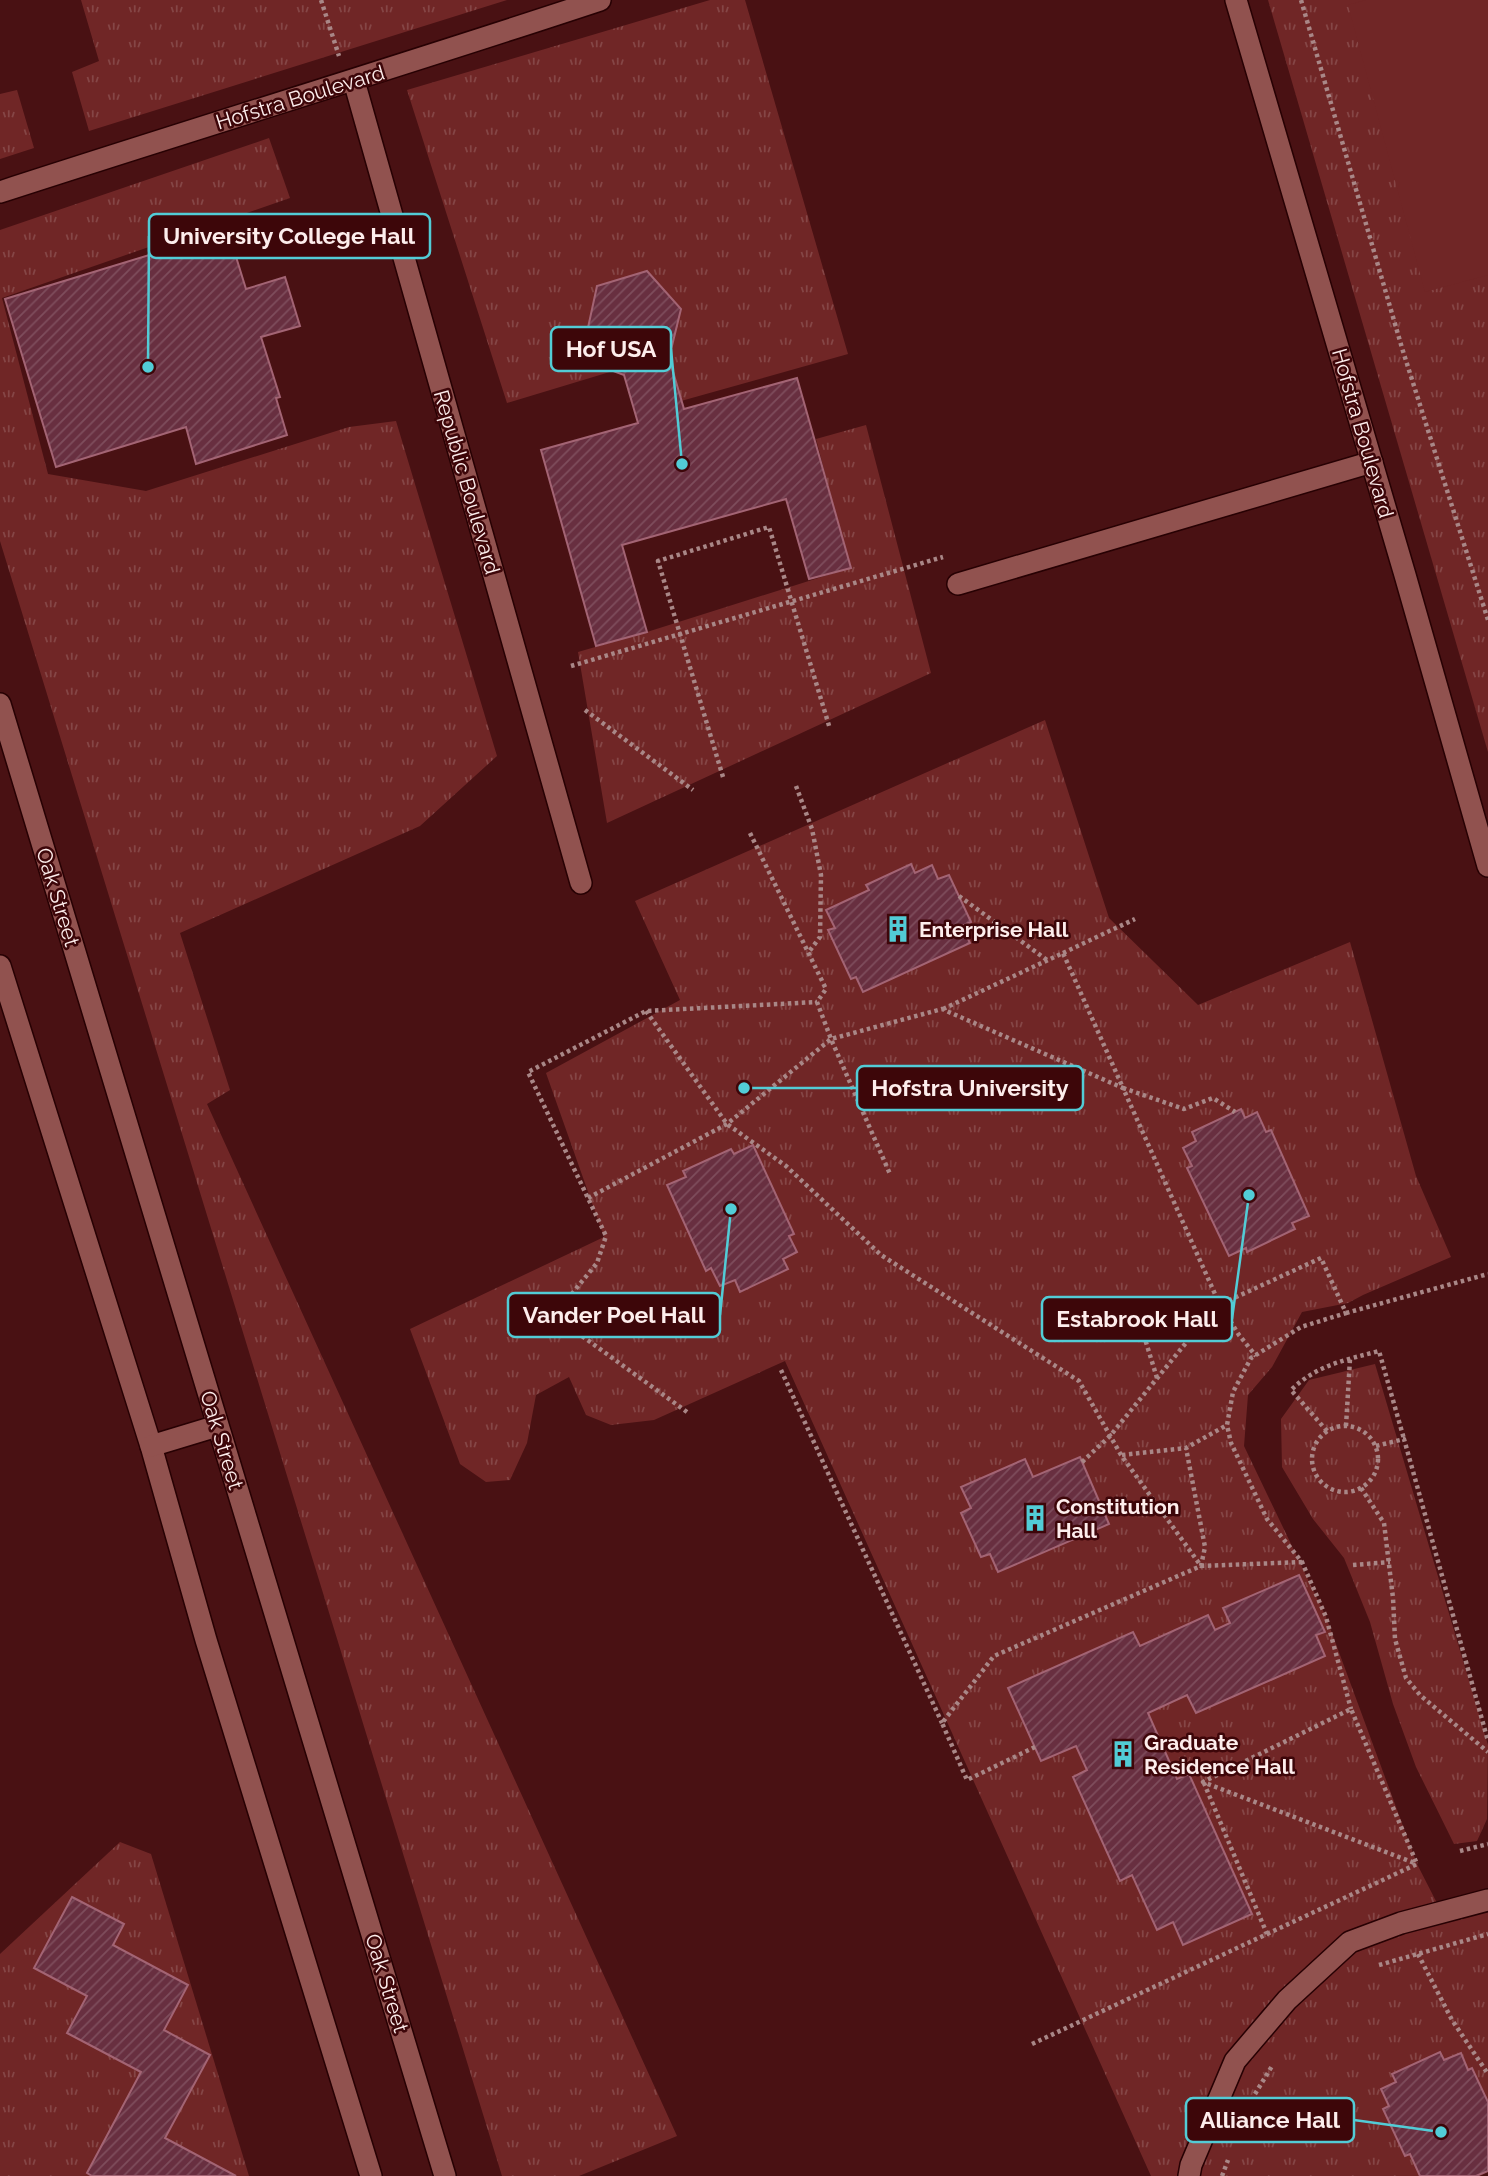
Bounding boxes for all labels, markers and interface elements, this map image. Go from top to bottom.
street label: Hofstra Boulevard [213,59,387,135]
callout: University College Hall [149,214,430,258]
text: University College Hall [163,222,416,249]
callout: Hof USA [551,327,671,371]
text: Hof USA [566,335,657,362]
street label: Hofstra Boulevard [1327,345,1399,521]
street label: Republic Boulevard [429,387,505,577]
street label: Oak Street [31,845,85,949]
building icon: Enterprise Hall [883,914,913,944]
place label: Enterprise Hall [919,917,1069,942]
callout: Hofstra University [857,1066,1083,1110]
text: Hofstra University [871,1074,1069,1101]
callout: Vander Poel Hall [508,1293,720,1337]
callout: Estabrook Hall [1042,1297,1232,1341]
text: Vander Poel Hall [523,1301,706,1328]
text: Estabrook Hall [1056,1305,1218,1332]
street label: Oak Street [195,1388,249,1492]
place label: Constitution Hall [1056,1494,1179,1543]
building icon: Constitution Hall [1020,1503,1050,1533]
place label: Graduate Residence Hall [1144,1730,1295,1779]
building icon: Graduate Residence Hall [1108,1739,1138,1769]
street label: Oak Street [360,1931,414,2035]
callout: Alliance Hall [1186,2098,1354,2142]
text: Alliance Hall [1200,2106,1341,2133]

